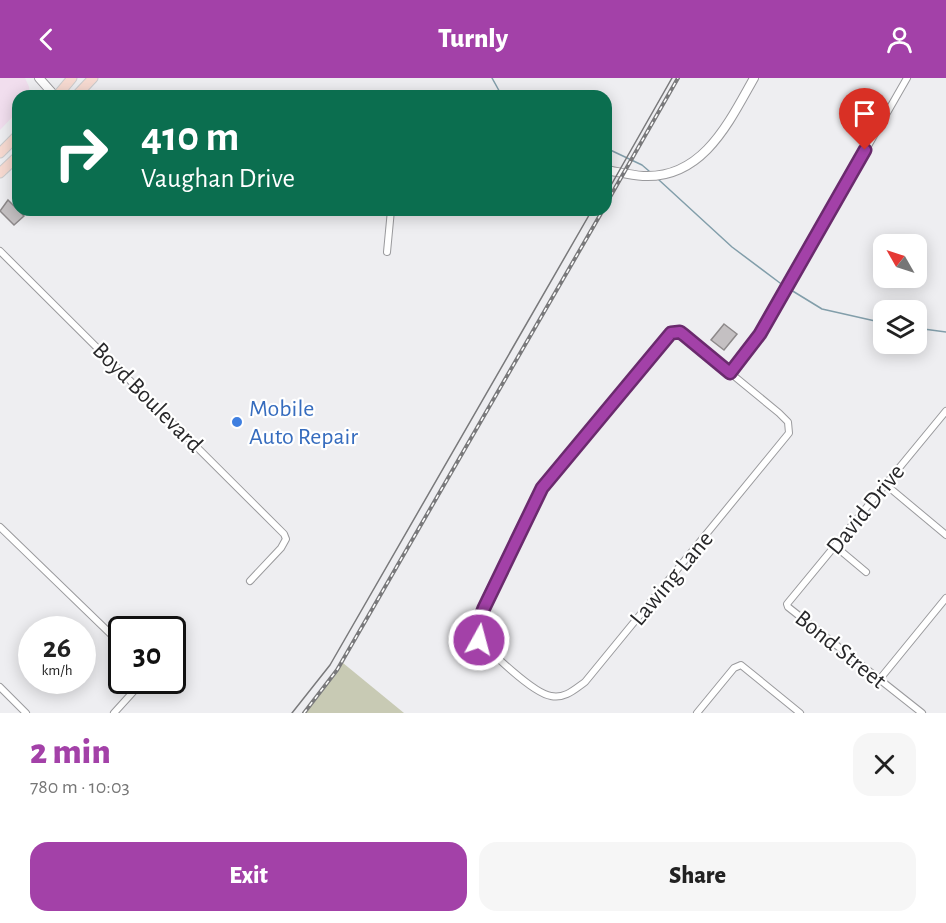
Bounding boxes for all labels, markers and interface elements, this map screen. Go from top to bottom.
icon: back [30,23,63,56]
icon: person [883,23,916,56]
text: Turnly [438,25,508,52]
pin [839,88,890,150]
icon: arrive [848,97,881,130]
icon: right [42,114,120,192]
text: 410 m [141,116,239,158]
text: Vaughan Drive [141,165,295,192]
north arrow [873,234,927,288]
map controls [873,234,927,354]
button: layers [873,300,927,354]
street label: Boyd Boulevard [88,338,207,457]
place label: Mobile Auto Repair [249,397,358,449]
marker: Mobile Auto Repair [230,415,244,429]
street label: David Drive [822,460,909,559]
street label: Lawing Lane [626,527,718,630]
street label: Bond Street [790,606,891,694]
position arrow [447,608,511,672]
speed limit sign: 30 [108,616,186,694]
text: 26 [43,633,71,663]
text: km/h [42,663,72,678]
button: close [853,733,916,796]
text: 2 min [30,734,111,770]
text: 780 m · 10:03 [30,777,130,797]
button: Exit [30,842,467,911]
button: Share [479,842,916,911]

